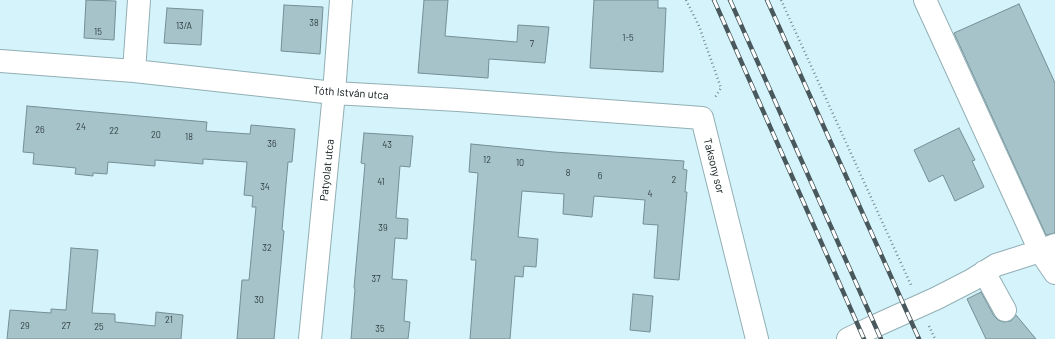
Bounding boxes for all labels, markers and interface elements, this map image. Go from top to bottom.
house number: 38 [309,18,319,28]
house number: 13/A [176,21,192,31]
house number: 15 [94,27,102,37]
house number: 1-5 [622,33,634,43]
house number: 7 [530,39,534,49]
street label: Tóth István utca [313,84,389,102]
house number: 24 [76,122,86,132]
house number: 26 [35,125,45,135]
house number: 22 [109,126,119,136]
house number: 20 [151,130,161,140]
house number: 18 [185,132,193,142]
street label: Taksony sor [701,137,727,195]
street label: Patyolat utca [317,138,337,202]
house number: 36 [267,139,277,149]
house number: 43 [382,140,392,150]
house number: 12 [483,155,491,165]
house number: 10 [516,158,524,168]
house number: 8 [566,168,570,178]
house number: 6 [598,171,602,181]
house number: 2 [672,175,676,185]
house number: 41 [377,177,385,187]
house number: 34 [260,182,270,192]
house number: 4 [648,189,652,199]
house number: 39 [378,223,388,233]
house number: 32 [262,243,272,253]
house number: 37 [372,274,380,284]
house number: 30 [254,295,264,305]
house number: 21 [165,315,173,325]
house number: 29 [20,321,30,331]
house number: 27 [61,321,71,331]
house number: 25 [94,322,104,332]
house number: 35 [375,324,385,334]

